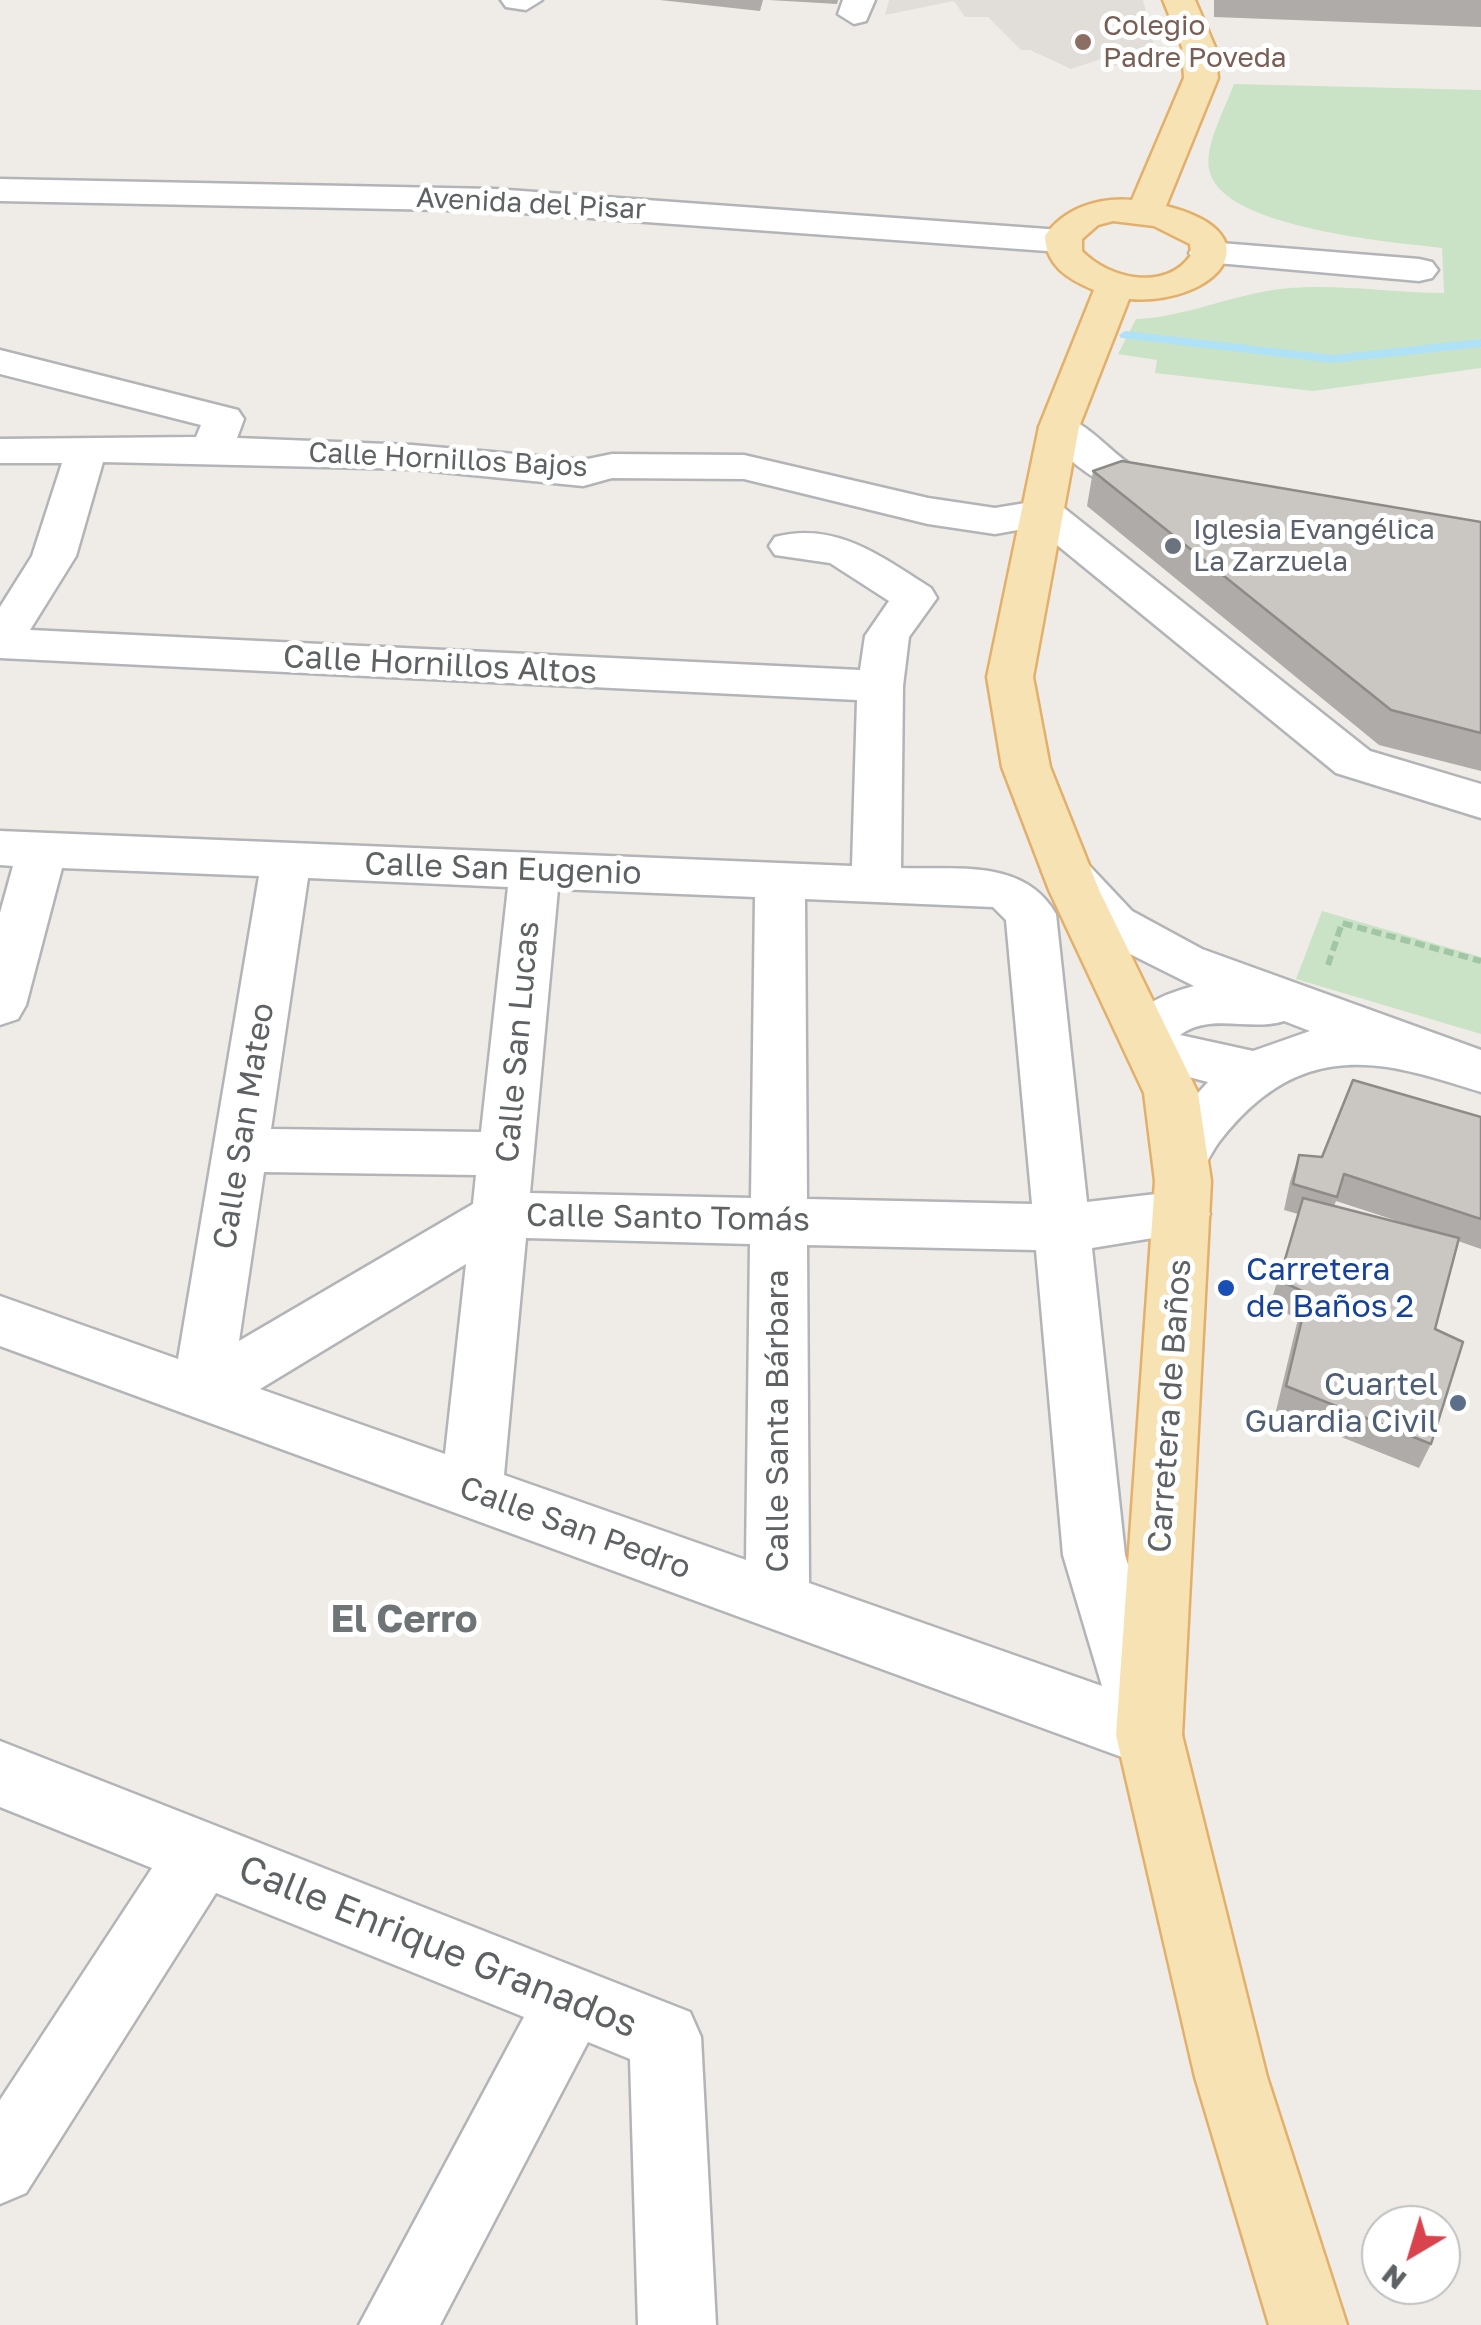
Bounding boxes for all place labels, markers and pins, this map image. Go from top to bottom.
place label: Colegio Padre Poveda [1103,9,1287,75]
marker: Colegio Padre Poveda [1072,31,1094,53]
place label: Iglesia Evangélica La Zarzuela [1193,513,1435,579]
marker: Iglesia Evangélica La Zarzuela [1162,535,1184,557]
place label: Carretera de Baños 2 [1246,1251,1414,1326]
marker: Carretera de Baños 2 [1215,1277,1237,1299]
place label: Cuartel Guardia Civil [1244,1366,1438,1441]
marker: Cuartel Guardia Civil [1447,1392,1469,1414]

